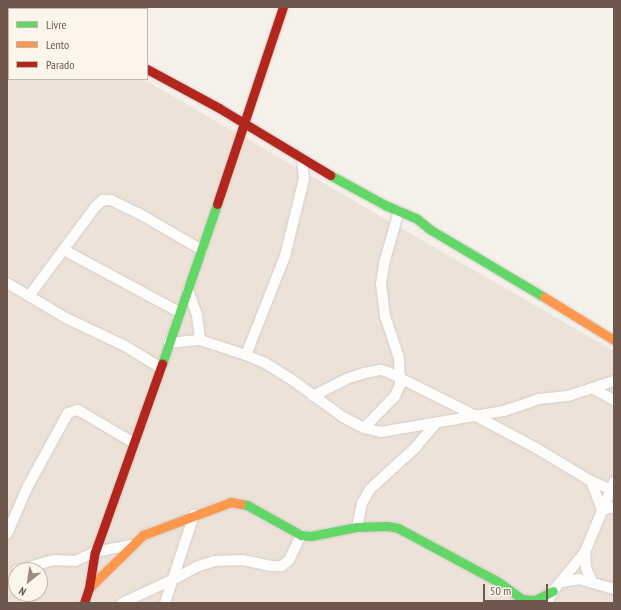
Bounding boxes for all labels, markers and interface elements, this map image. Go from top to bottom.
legend [8,8,148,80]
text: Livre [46,17,66,32]
text: Lento [46,37,69,52]
text: Parado [46,57,74,72]
north arrow [8,562,48,602]
scale bar [485,576,550,602]
text: 50 m [490,583,511,598]
text: N [16,584,29,599]

